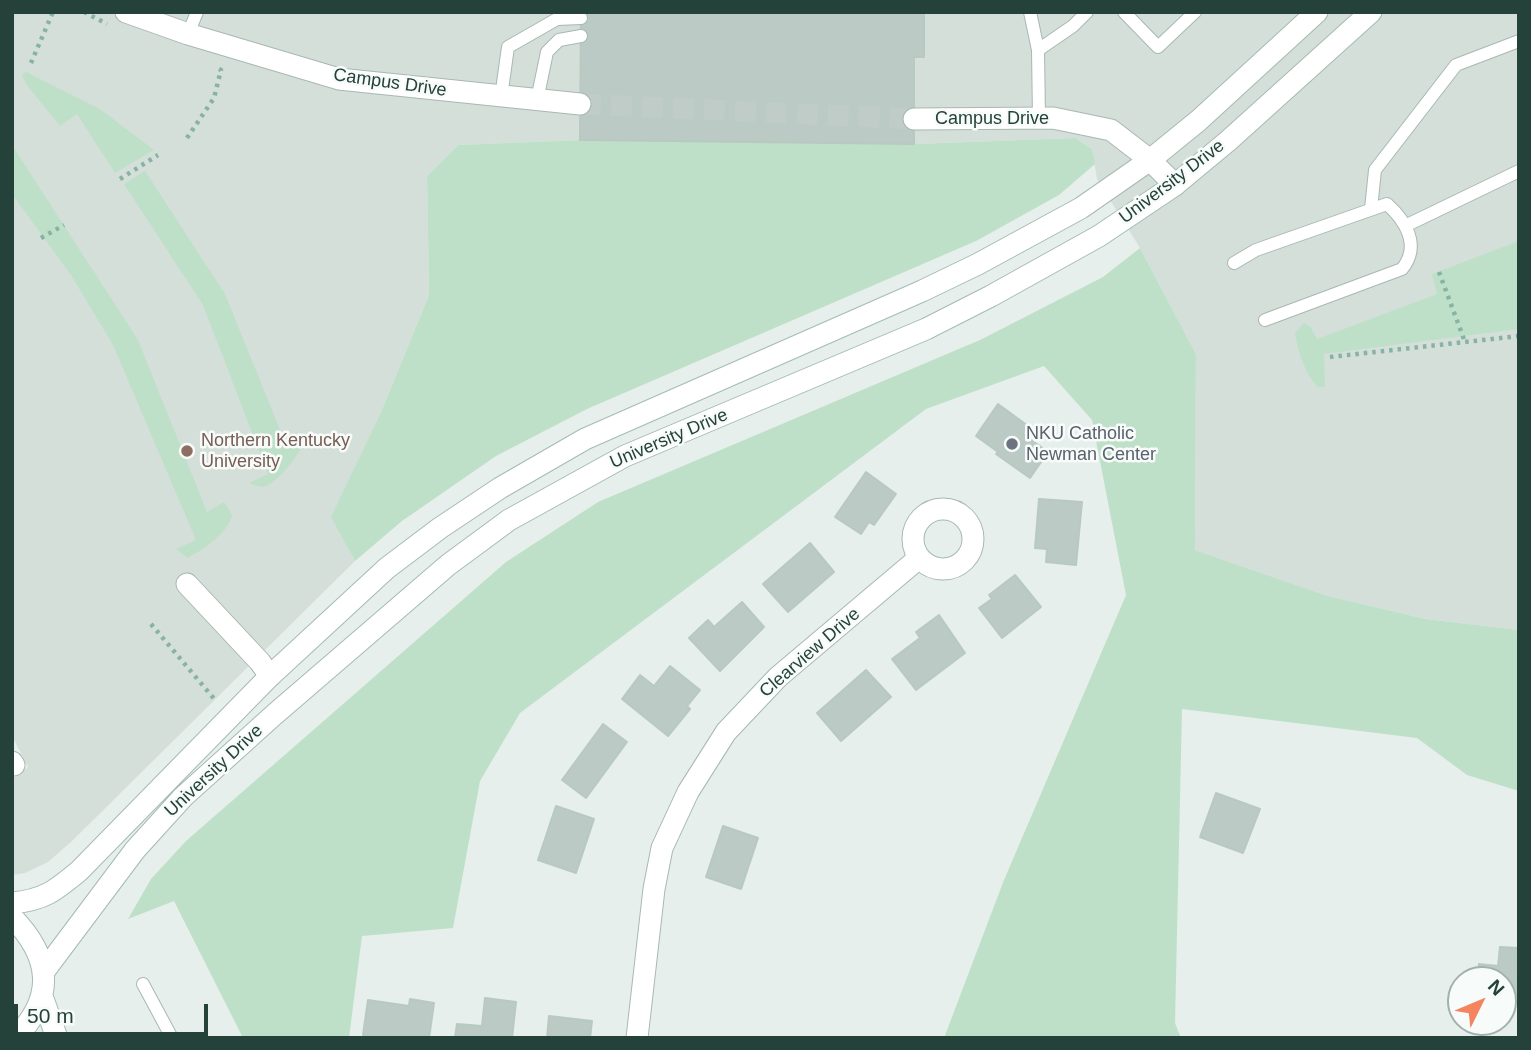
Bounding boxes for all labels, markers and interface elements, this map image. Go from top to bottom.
street label: Campus Drive [332,64,448,102]
street label: Campus Drive [935,108,1049,130]
street label: University Drive [1115,135,1229,229]
street label: University Drive [607,404,731,474]
place label: NKU Catholic Newman Center [1026,423,1156,466]
place label: Northern Kentucky University [201,430,350,472]
marker: NKU Catholic Newman Center [1004,436,1020,452]
marker: Northern Kentucky University [179,443,195,459]
street label: Clearview Drive [755,604,865,702]
street label: University Drive [161,720,267,822]
north arrow [1447,966,1517,1036]
text: N [1484,976,1509,1000]
scale bar [18,990,212,1034]
text: 50 m [27,1004,74,1027]

